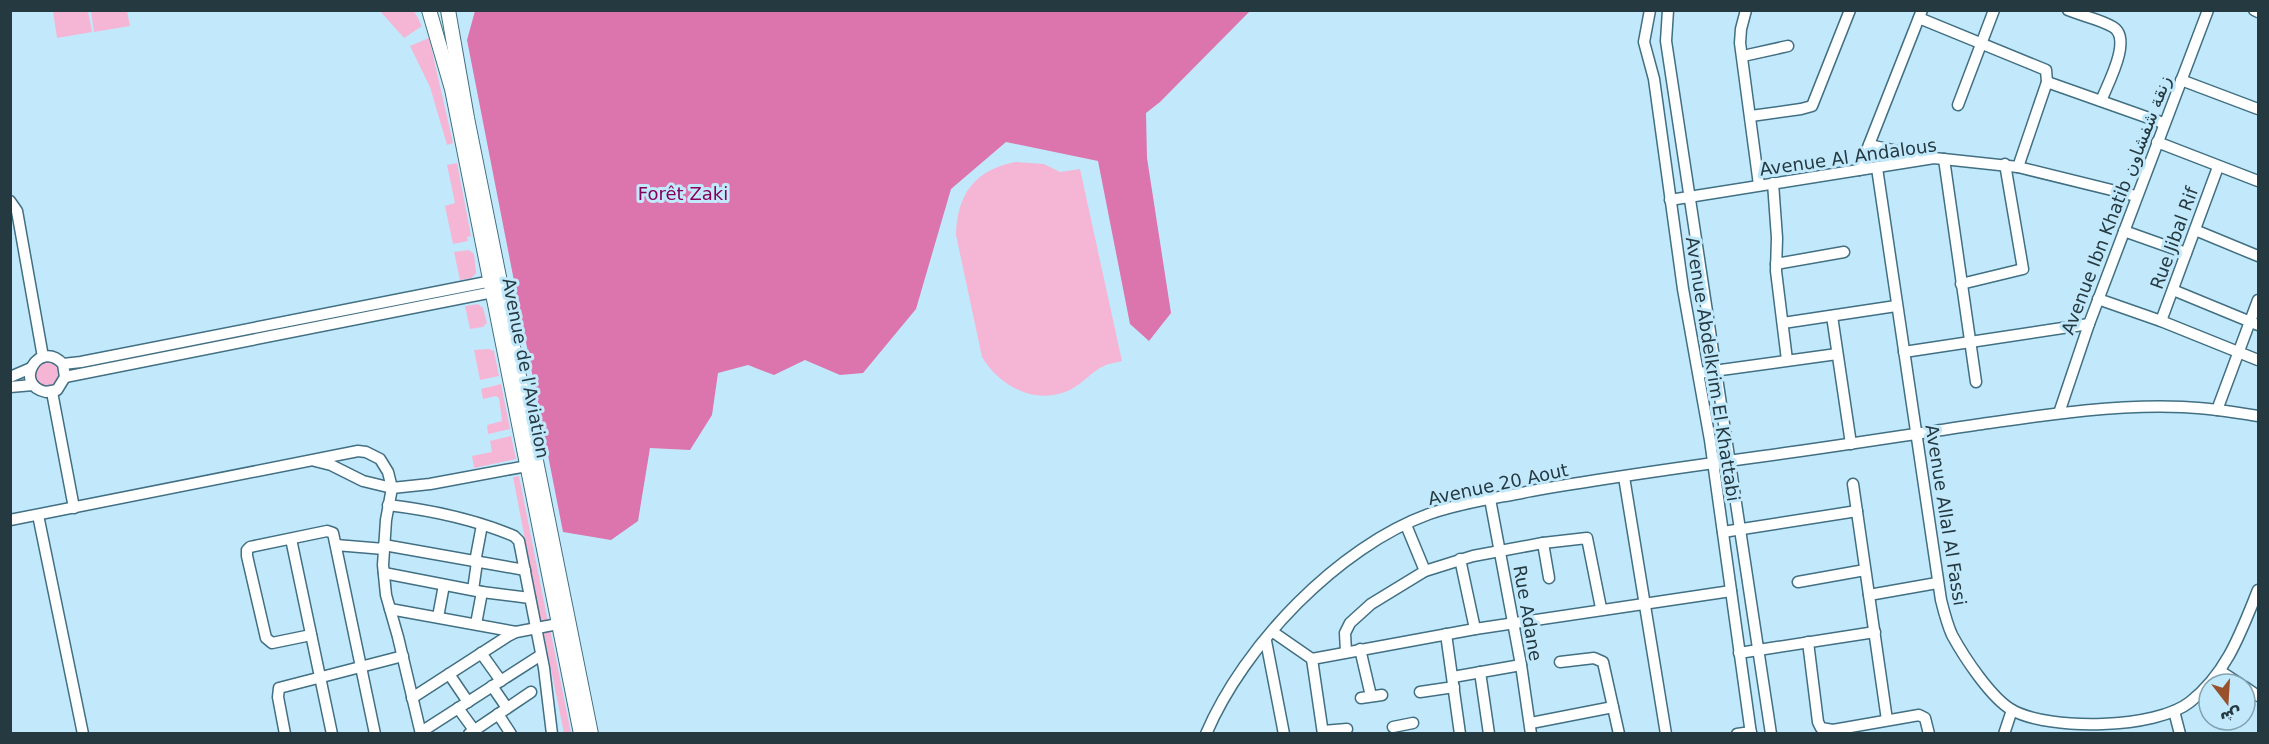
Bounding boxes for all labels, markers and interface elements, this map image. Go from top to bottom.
street label: Avenue Ibn Khatib زنقة شفشاون [2057,73,2176,338]
street label: Avenue Al Andalous [1758,134,1938,180]
park label: Forêt Zaki [638,183,728,204]
street label: Rue Jibal Rif [2146,183,2202,292]
street label: Avenue Abdelkrim El Khattabi [1682,235,1744,503]
street label: Avenue de l'Aviation [498,276,554,460]
street label: Avenue Allal Al Fassi [1921,423,1971,607]
street label: Avenue 20 Aout [1426,459,1570,509]
street label: Rue Adane [1509,563,1547,663]
north arrow [2197,672,2257,732]
text: ش [2218,704,2245,728]

